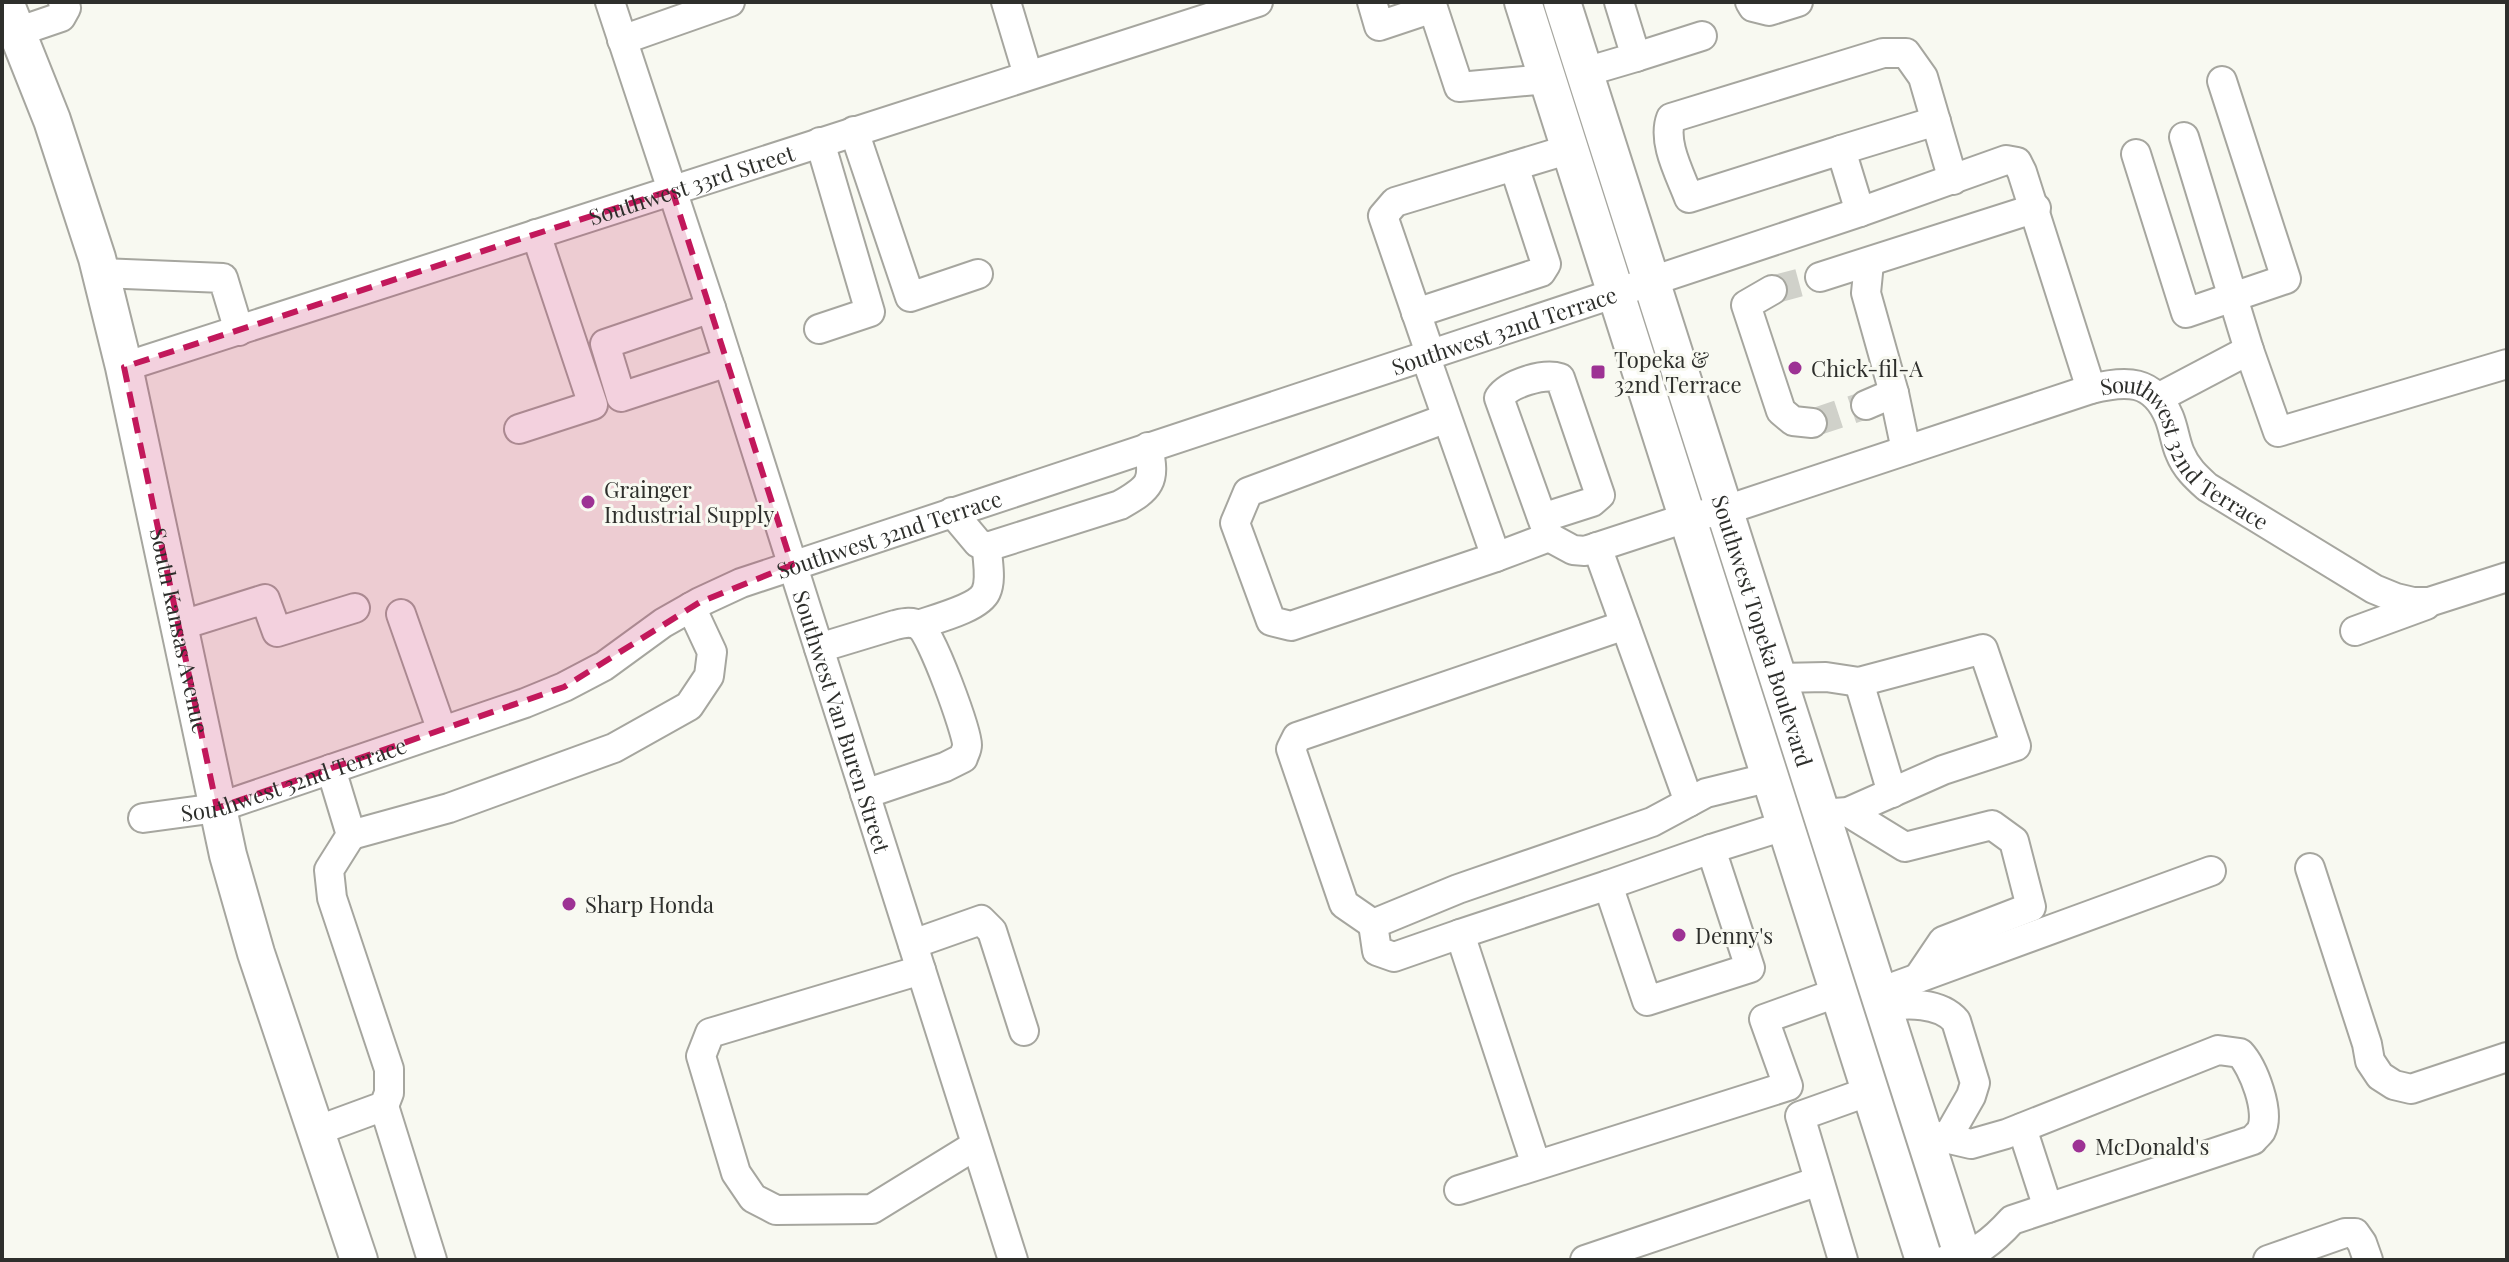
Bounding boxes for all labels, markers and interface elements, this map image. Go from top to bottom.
street label: Southwest 33rd Street [585,137,799,232]
street label: Southwest 32nd Terrace [1387,279,1621,381]
place label: Topeka & 32nd Terrace [1614,344,1742,399]
place label: Chick-fil-A [1811,353,1923,383]
marker: Chick-fil-A [1786,359,1804,377]
marker: Topeka & 32nd Terrace [1589,363,1607,381]
street label: Southwest 32nd Terrace [2097,369,2275,536]
place label: Grainger Industrial Supply [604,474,774,529]
street label: Southwest 32nd Terrace [772,483,1005,585]
street label: Southwest Topeka Boulevard [1705,491,1820,771]
marker: Grainger Industrial Supply [579,493,597,511]
street label: South Kansas Avenue [144,525,217,736]
street label: Southwest Van Buren Street [786,586,898,858]
street label: Southwest 32nd Terrace [179,730,410,828]
place label: Sharp Honda [585,889,714,919]
marker: Sharp Honda [560,895,578,913]
place label: Denny's [1695,920,1773,950]
marker: Denny's [1670,926,1688,944]
place label: McDonald's [2095,1131,2209,1161]
marker: McDonald's [2070,1137,2088,1155]

